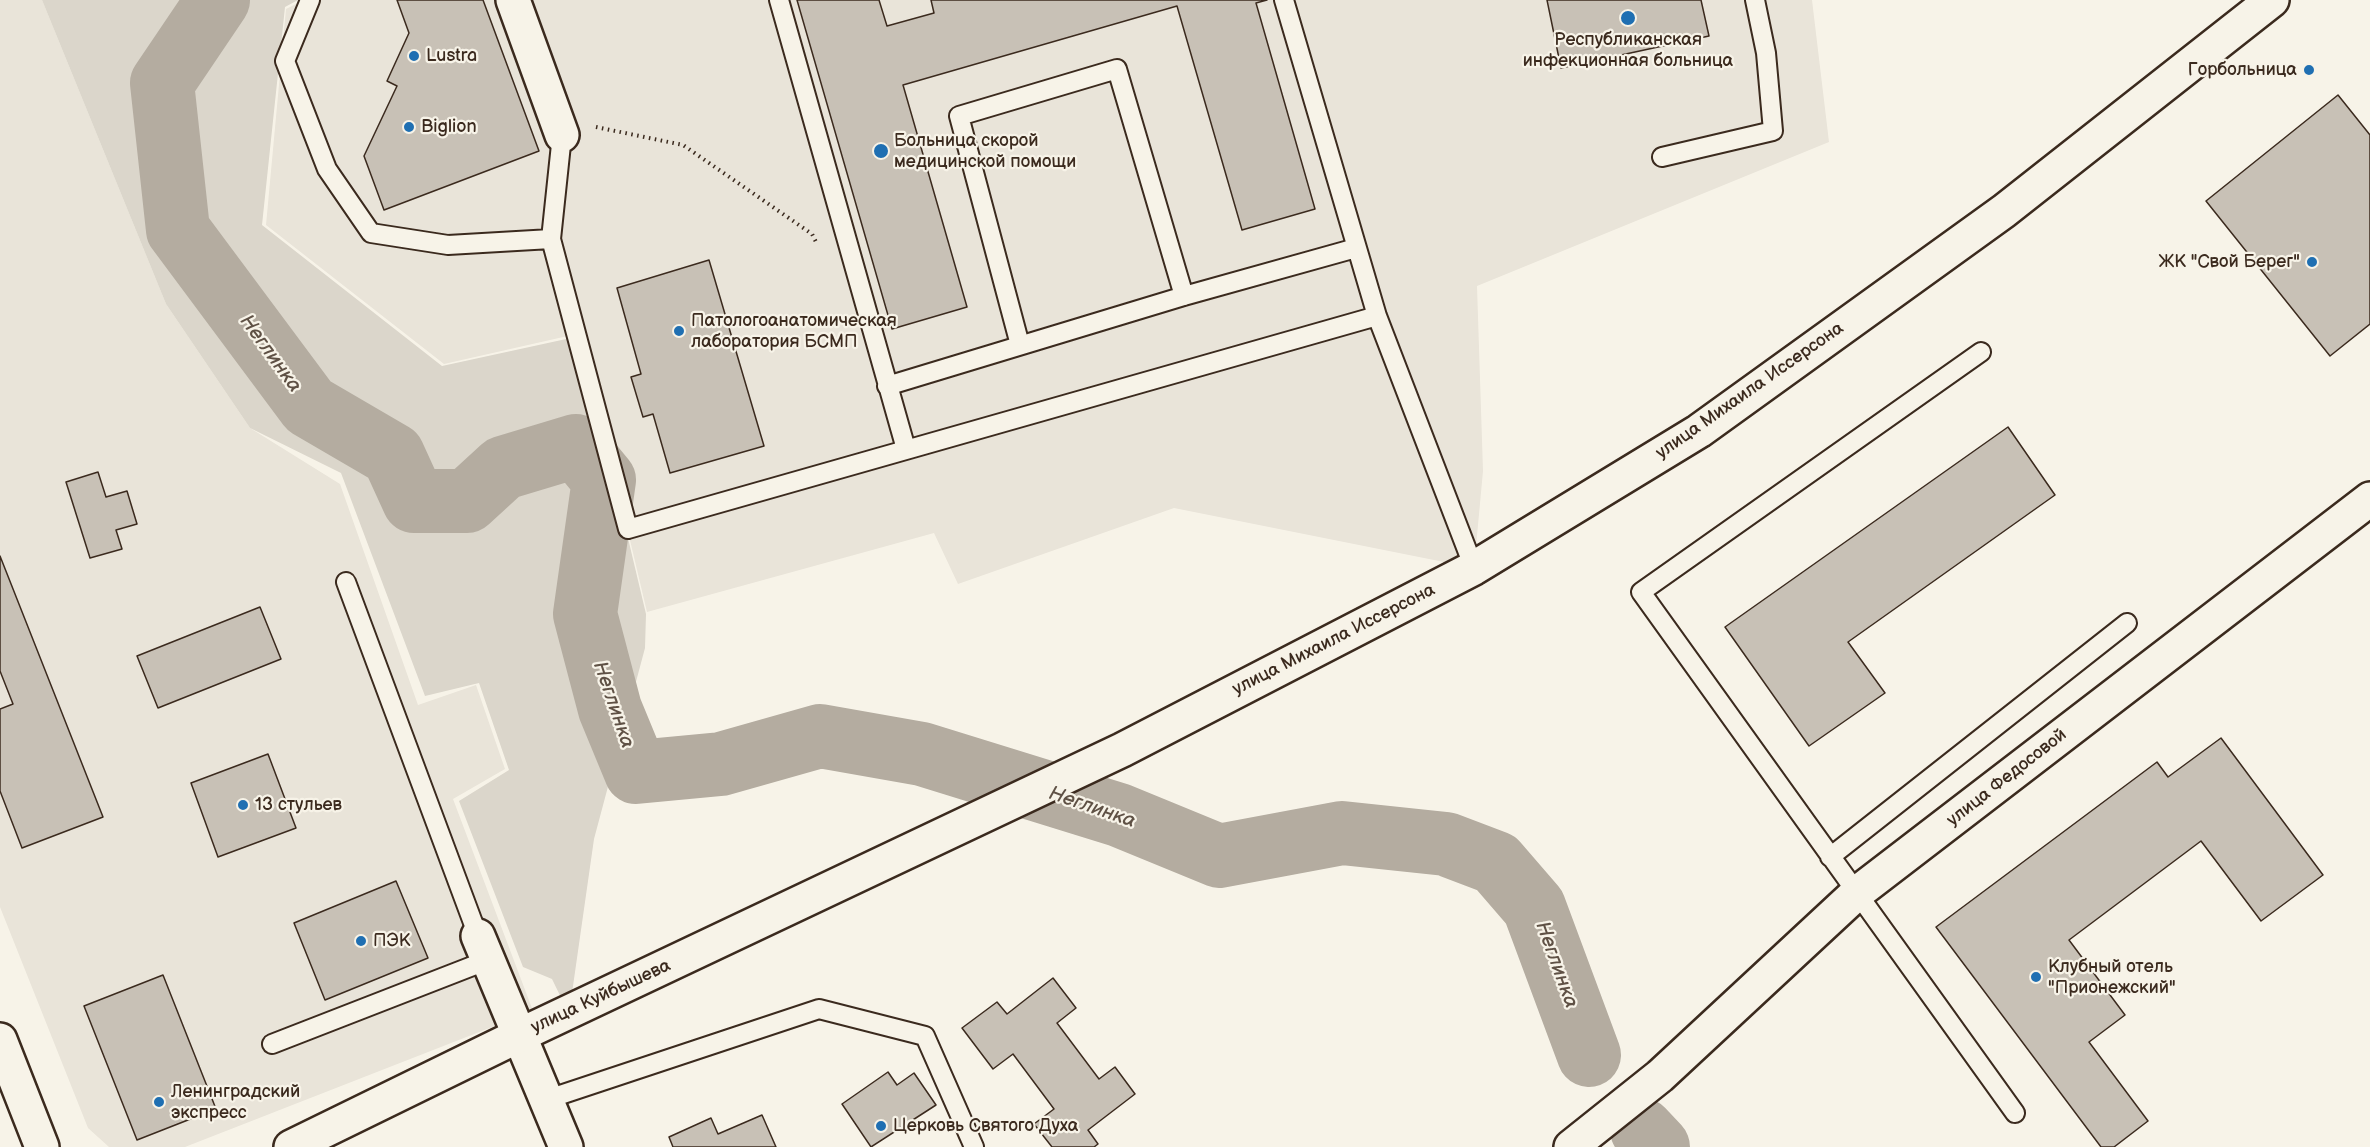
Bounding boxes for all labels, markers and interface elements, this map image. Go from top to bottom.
marker: Республиканская инфекционная больница [1619,9,1637,27]
place label: Республиканская инфекционная больница [1523,29,1733,72]
place label: Lustra [426,45,477,67]
marker: Lustra [407,49,421,63]
place label: Горбольница [2188,59,2297,81]
marker: Горбольница [2302,63,2316,77]
place label: Biglion [421,116,477,138]
marker: Biglion [402,120,416,134]
place label: Больница скорой медицинской помощи [894,130,1076,172]
marker: Больница скорой медицинской помощи [872,142,890,160]
place label: ЖК "Свой Берег" [2158,251,2300,273]
marker: ЖК "Свой Берег" [2305,255,2319,269]
water label: Неглинка [234,310,306,398]
place label: Патологоанатомическая лаборатория БСМП [691,310,897,352]
street label: улица Михаила Иссерсона [1652,318,1848,464]
marker: Патологоанатомическая лаборатория БСМП [672,324,686,338]
street label: улица Михаила Иссерсона [1229,579,1439,701]
water label: Неглинка [587,658,639,752]
street label: улица Федосовой [1943,724,2071,832]
water label: Неглинка [1045,782,1139,834]
place label: 13 стульев [255,794,342,816]
marker: 13 стульев [236,798,250,812]
water label: Неглинка [1529,919,1583,1011]
place label: ПЭК [373,930,410,952]
marker: ПЭК [354,934,368,948]
street label: улица Куйбышева [528,955,674,1039]
place label: Клубный отель "Прионежский" [2048,956,2176,998]
marker: Клубный отель "Прионежский" [2029,970,2043,984]
place label: Ленинградский экспресс [171,1081,300,1124]
marker: Ленинградский экспресс [152,1095,166,1109]
place label: Церковь Святого Духа [893,1115,1078,1137]
marker: Церковь Святого Духа [874,1119,888,1133]

